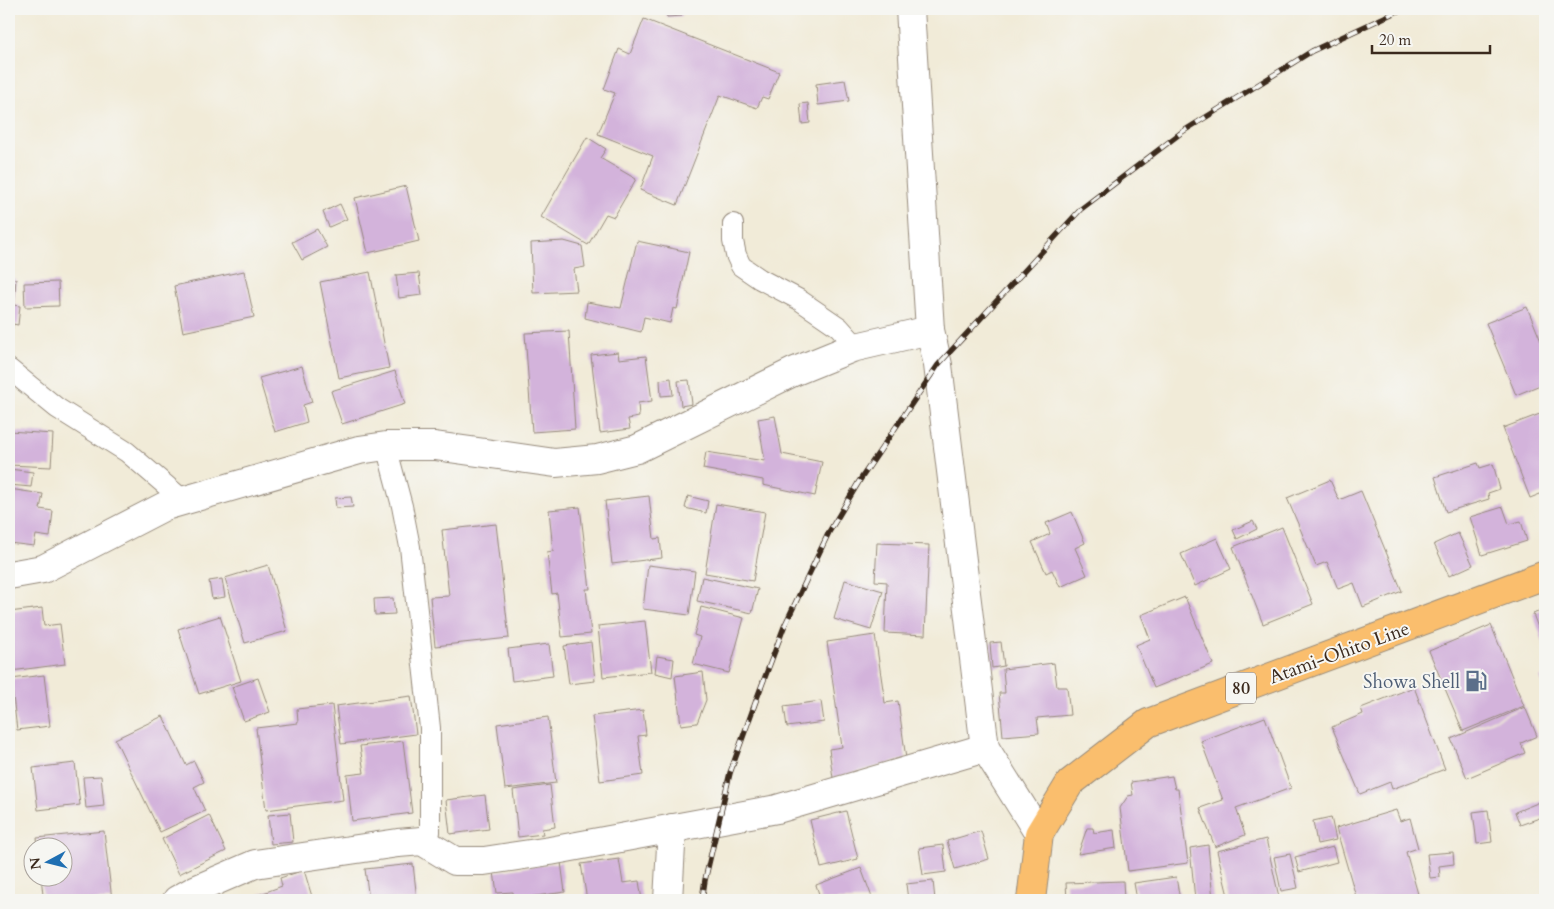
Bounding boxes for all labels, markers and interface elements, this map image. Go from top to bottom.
scale bar [1372,22,1489,54]
text: 20 m [1379,30,1411,50]
street label: Atami-Ohito Line [1266,616,1413,690]
fuel station icon: Showa Shell [1463,668,1489,694]
place label: Showa Shell [1363,669,1460,695]
road number: 80 [1226,672,1256,704]
north arrow [22,836,72,886]
text: N [25,856,46,871]

